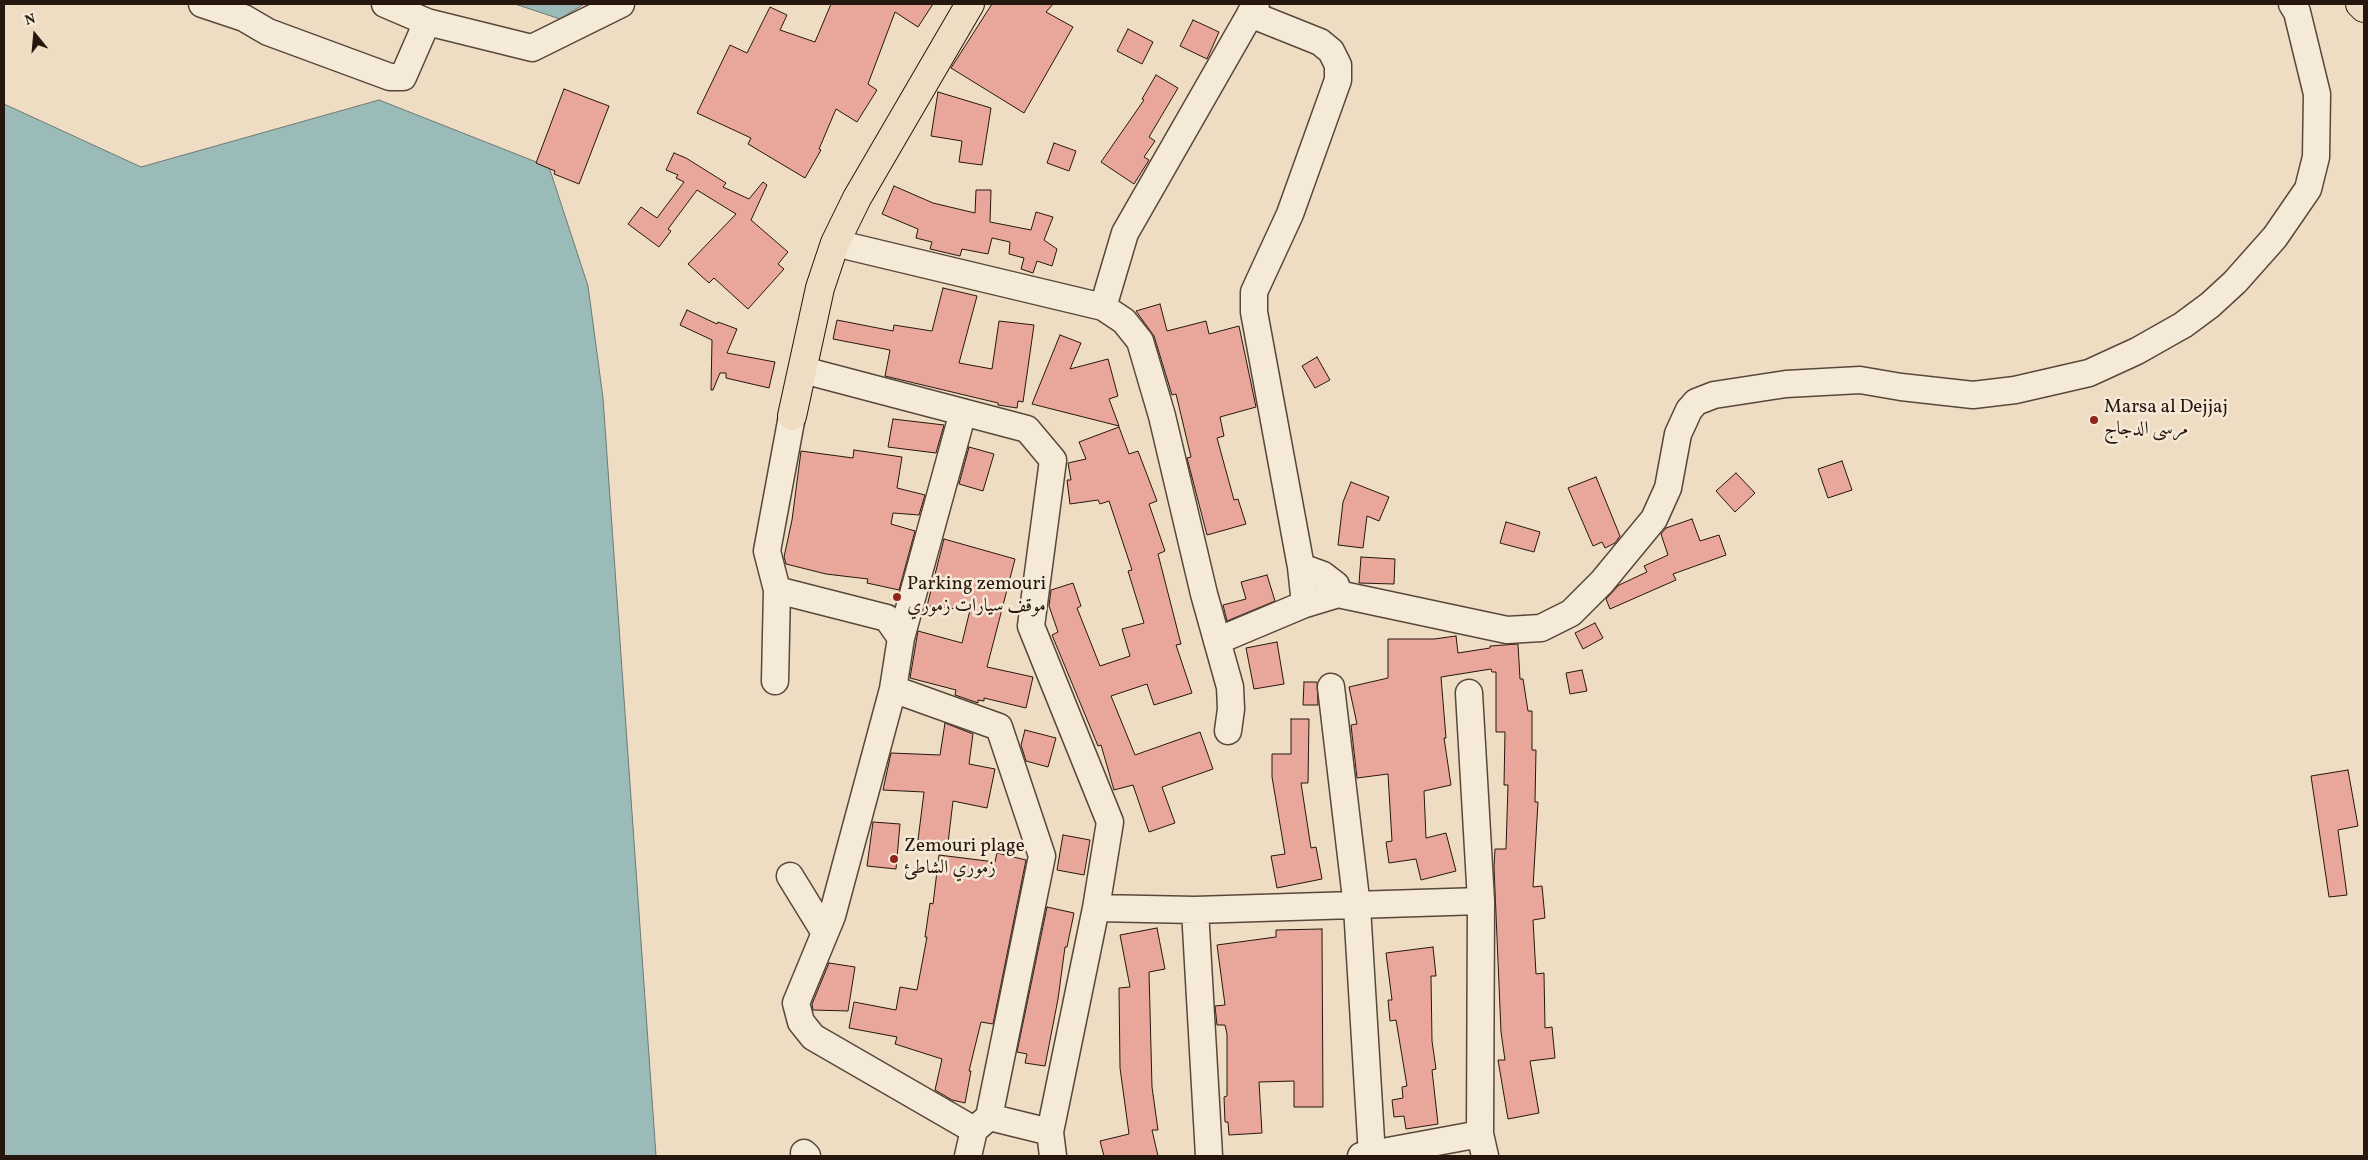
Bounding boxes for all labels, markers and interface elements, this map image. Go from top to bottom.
north arrow [10,10,60,60]
text: N [23,10,38,31]
place label: Marsa al Dejjaj مرسى الدجاج [2104,398,2228,442]
marker: Marsa al Dejjaj مرسى الدجاج [2088,414,2100,426]
place label: Parking zemouri موقف سيارات زموري [907,575,1046,619]
marker: Parking zemouri موقف سيارات زموري [891,591,903,603]
place label: Zemouri plage زموري الشاطئ [904,837,1025,881]
marker: Zemouri plage زموري الشاطئ [888,853,900,865]

